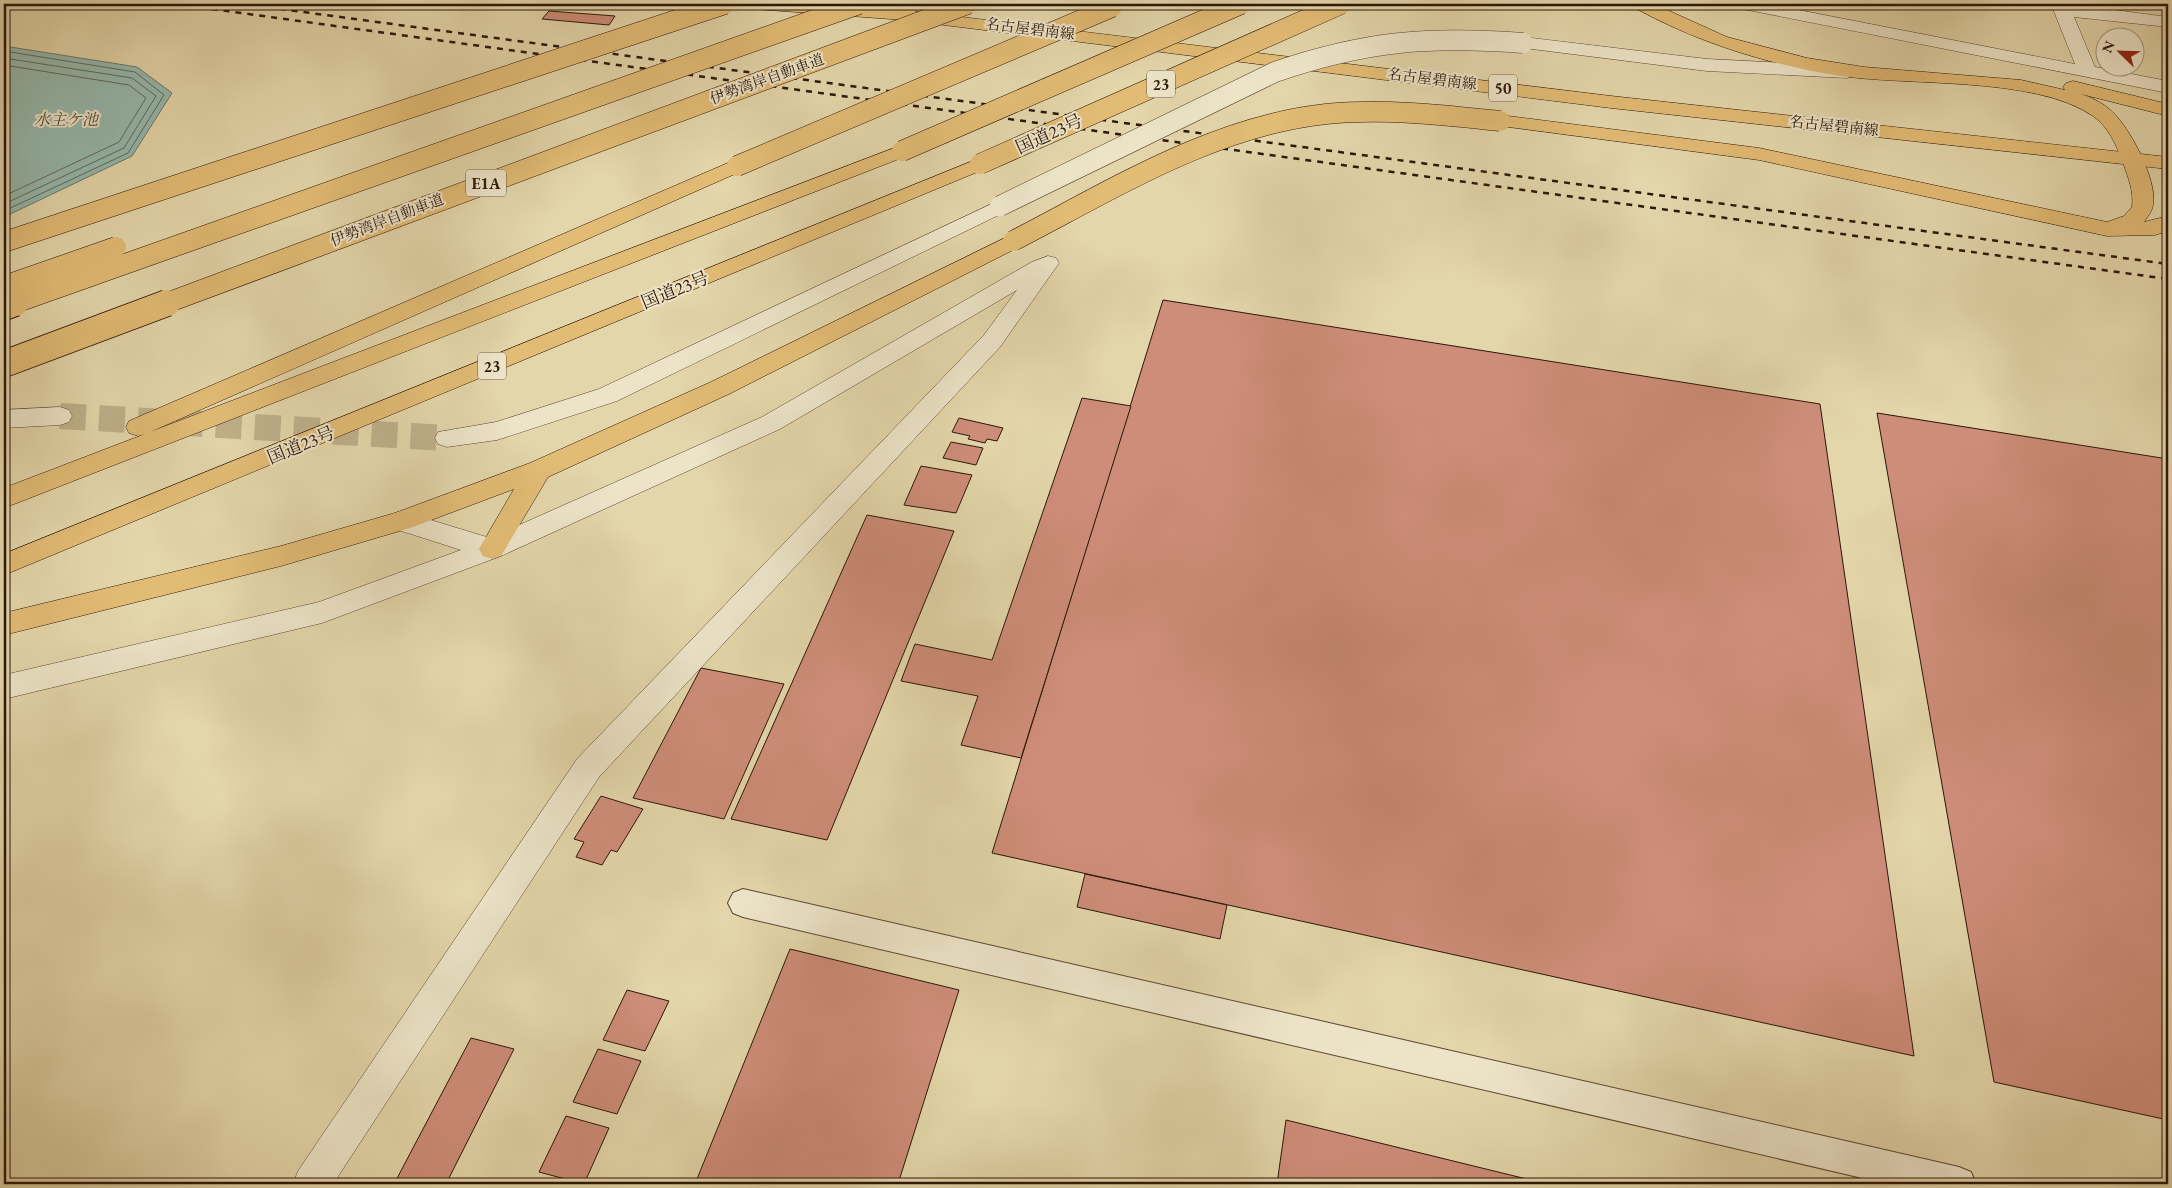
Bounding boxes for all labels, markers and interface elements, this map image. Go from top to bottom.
street label: 名古屋碧南線 [984,14,1076,43]
north arrow [2094,28,2144,78]
text: N [2098,38,2119,56]
street label: 伊勢湾岸自動車道 [707,49,826,108]
street label: 名古屋碧南線 [1386,64,1478,93]
road number: 23 [1147,70,1175,98]
road number: 50 [1489,75,1517,102]
water label: 水主ケ池 [34,109,100,130]
street label: 国道23号 [1012,109,1086,159]
street label: 名古屋碧南線 [1788,111,1880,140]
road number: E1A [466,170,506,197]
street label: 伊勢湾岸自動車道 [327,189,446,250]
street label: 国道23号 [637,266,712,314]
road number: 23 [478,352,506,380]
street label: 国道23号 [263,421,338,469]

